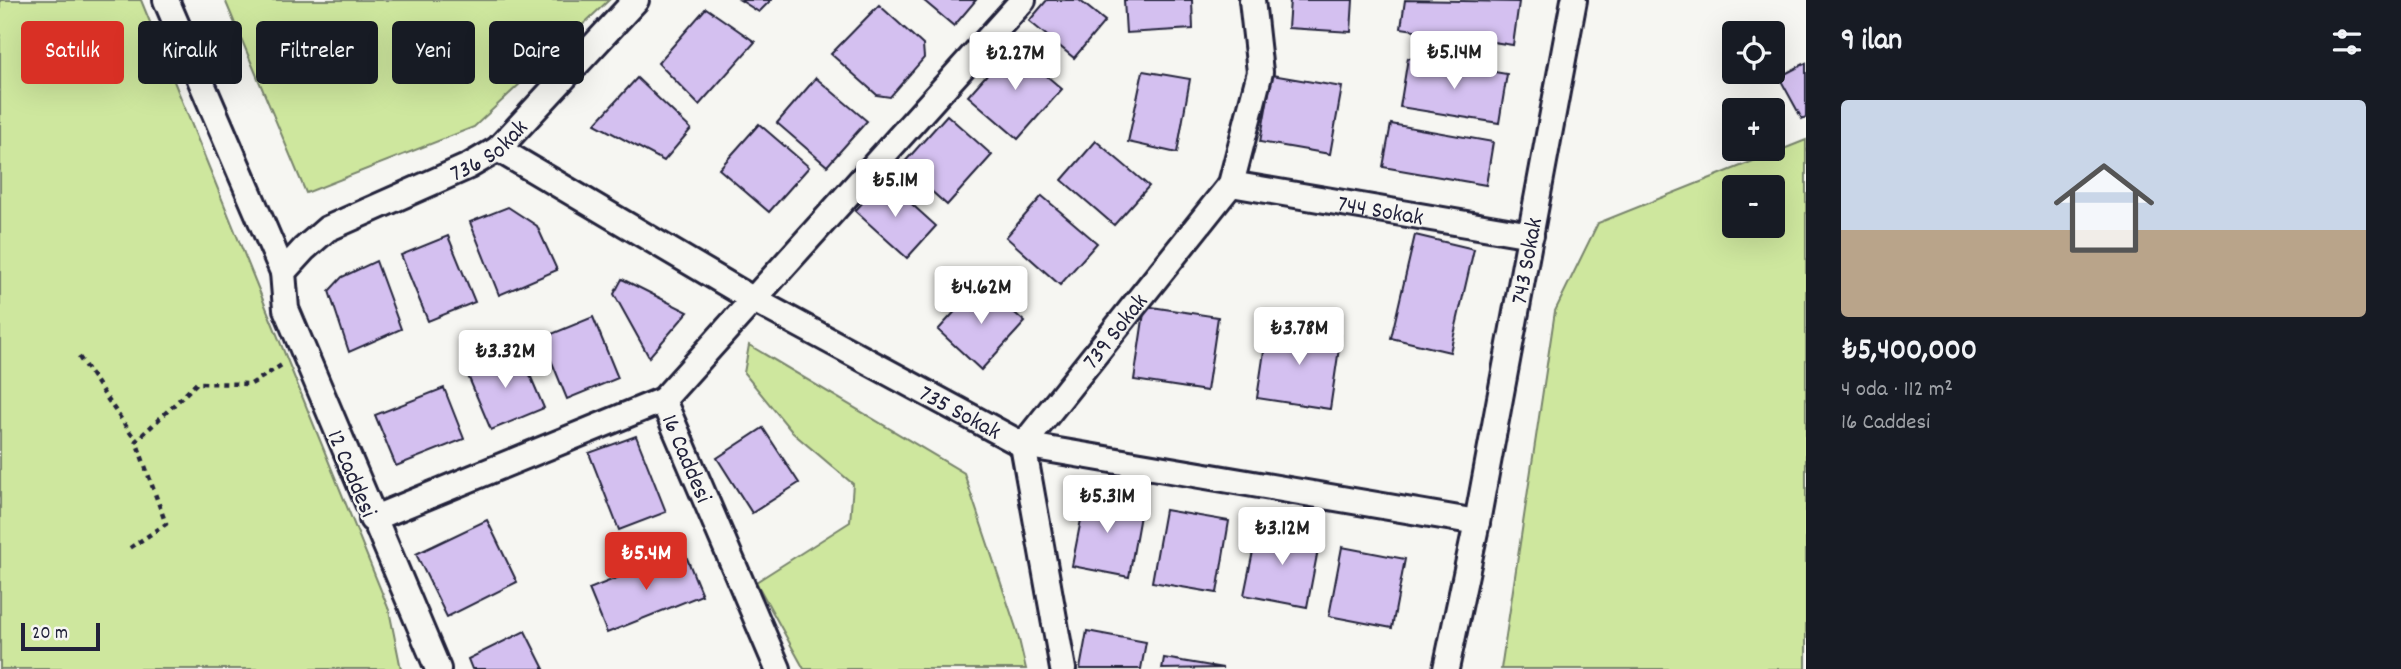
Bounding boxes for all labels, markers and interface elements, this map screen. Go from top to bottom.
chip: Satılık [21,21,124,84]
chip: Kiralık [138,21,242,84]
chip: Filtreler [256,21,378,84]
chip: Yeni [392,21,475,84]
chip: Daire [489,21,584,84]
map controls [1722,21,1785,238]
button: locate [1722,21,1785,84]
text: 9 ilan [1841,21,1902,64]
icon: filters [2328,23,2366,61]
pin: ₺2.27M [958,32,1072,92]
pin: ₺5.14M [1397,32,1511,91]
text: ₺5.14M [1426,37,1482,70]
text: ₺2.27M [985,38,1045,71]
button: + [1722,98,1785,161]
street label: 736 Sokak [445,113,537,192]
icon: home [2041,145,2167,271]
pin: ₺5.1M [846,160,944,219]
text: ₺5.1M [872,165,918,198]
button: − [1722,175,1785,238]
street label: 744 Sokak [1335,188,1426,236]
street label: 743 Sokak [1504,215,1553,307]
pin: ₺4.62M [924,266,1038,326]
text: ₺4.62M [951,272,1011,305]
street label: 739 Sokak [1076,287,1158,378]
pin: ₺3.78M [1242,308,1356,367]
text: ₺3.78M [1270,313,1328,346]
pin: ₺3.32M [448,330,562,390]
text: ₺5,400,000 [1841,331,1977,374]
text: ₺3.32M [475,336,535,369]
text: 4 oda · 112 m² [1841,374,1953,407]
street label: 735 Sokak [912,378,1006,450]
text: 16 Caddesi [1841,407,1930,440]
street label: 16 Caddesi [651,410,719,509]
street label: 12 Caddesi [317,425,384,523]
pin: ₺5.31M [1050,476,1164,535]
text: ₺5.31M [1079,481,1135,514]
pin: ₺3.12M [1225,508,1339,567]
text: ₺3.12M [1254,513,1310,546]
pin: ₺5.4M [597,532,695,592]
text: ₺5.4M [621,538,671,571]
scale bar [21,620,100,652]
text: 20 m [32,621,68,648]

